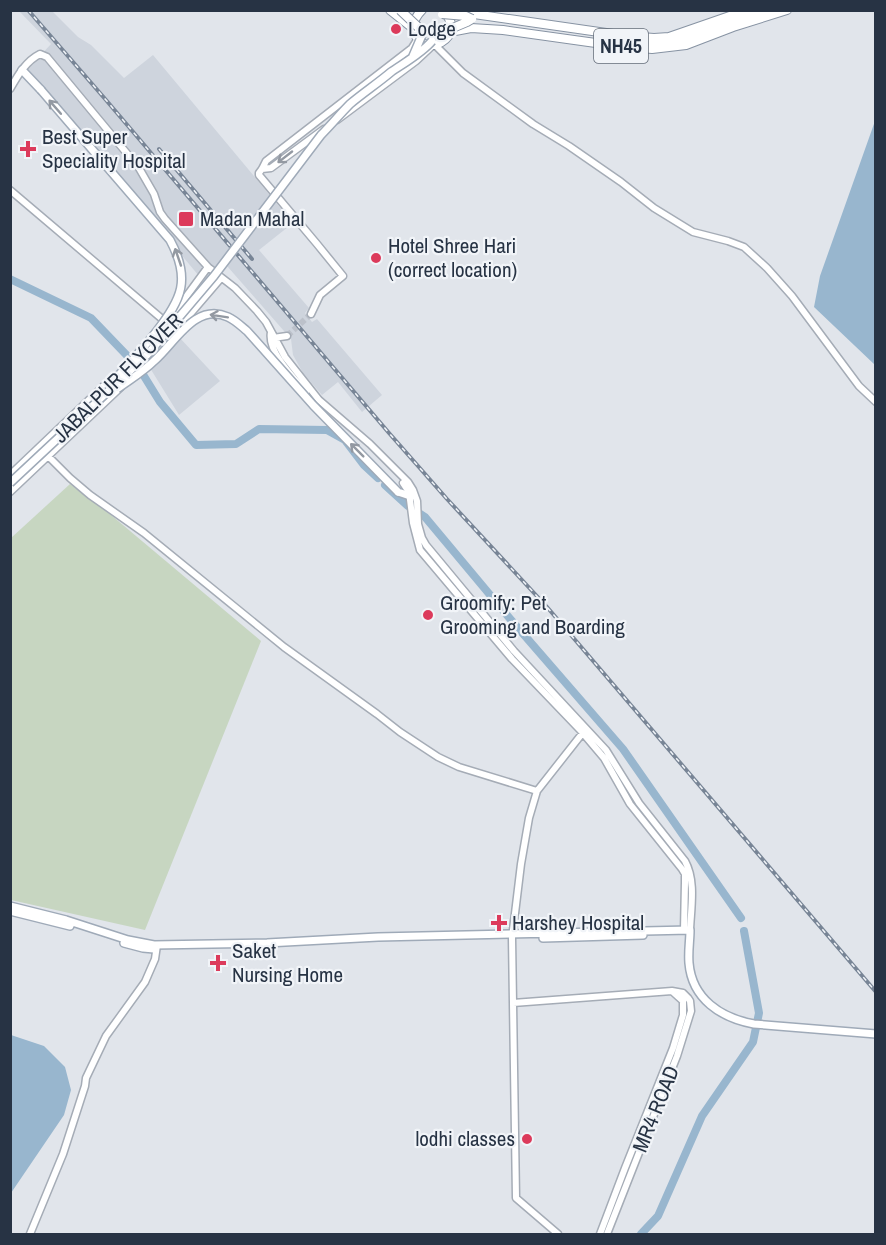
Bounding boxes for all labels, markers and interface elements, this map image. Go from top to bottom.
place label: Lodge [408,14,456,43]
marker: Lodge [389,22,403,36]
road number: NH45 [594,29,648,63]
one-way arrow [48,100,62,115]
place label: Best Super Speciality Hospital [42,122,186,175]
marker: Best Super Speciality Hospital [19,140,37,158]
one-way arrow [277,151,293,164]
place label: Madan Mahal [200,204,304,233]
marker: Madan Mahal [177,210,195,228]
place label: Hotel Shree Hari (correct location) [388,231,517,284]
one-way arrow [171,249,182,267]
marker: Hotel Shree Hari (correct location) [369,251,383,265]
street label: JABALPUR FLYOVER [46,306,189,449]
one-way arrow [210,310,230,321]
one-way arrow [350,443,365,458]
place label: Groomify: Pet Grooming and Boarding [440,588,625,641]
marker: Groomify: Pet Grooming and Boarding [421,608,435,622]
place label: Harshey Hospital [512,908,644,937]
marker: Harshey Hospital [490,914,508,932]
place label: Saket Nursing Home [232,936,343,989]
marker: Saket Nursing Home [209,954,227,972]
street label: MR4 ROAD [625,1061,686,1156]
place label: lodhi classes [415,1124,515,1153]
marker: lodhi classes [520,1132,534,1146]

